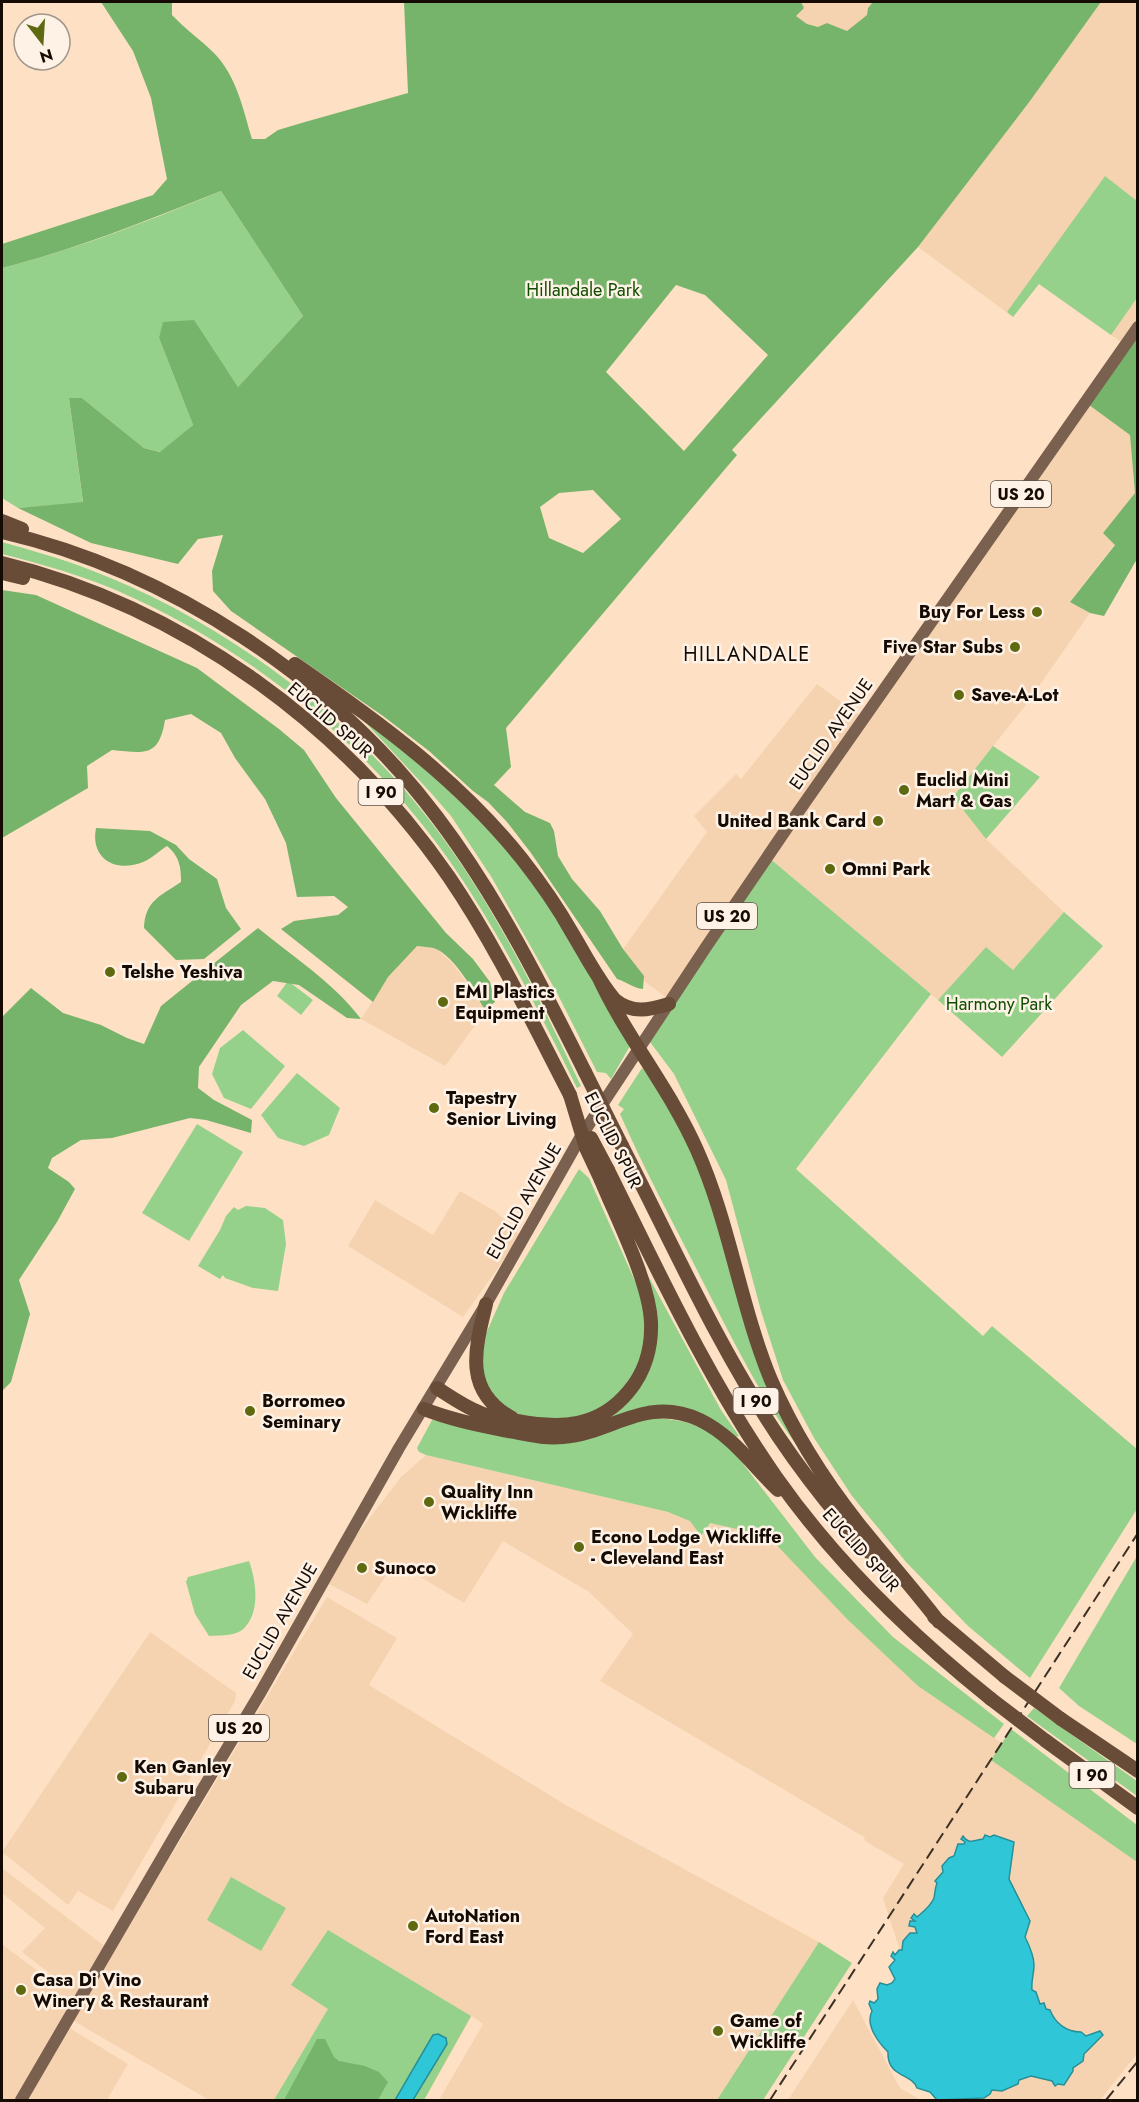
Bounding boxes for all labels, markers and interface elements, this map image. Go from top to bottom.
north arrow [12,12,72,72]
text: N [37,43,56,69]
park label: Hillandale Park [526,277,640,303]
road number: US 20 [991,481,1051,507]
place label: Buy For Less [919,599,1025,625]
marker: Buy For Less [1030,605,1044,619]
place label: Five Star Subs [883,634,1003,660]
district label: HILLANDALE [683,640,811,669]
marker: Five Star Subs [1008,640,1022,654]
street label: EUCLID AVENUE [783,673,879,795]
street label: EUCLID SPUR [282,676,378,764]
place label: Save-A-Lot [971,682,1059,708]
marker: Save-A-Lot [952,688,966,702]
place label: Euclid Mini Mart & Gas [916,767,1012,814]
road number: I 90 [358,779,404,805]
marker: Euclid Mini Mart & Gas [897,783,911,797]
place label: United Bank Card [717,808,866,834]
marker: United Bank Card [871,814,885,828]
place label: Omni Park [842,856,931,882]
marker: Omni Park [823,862,837,876]
road number: US 20 [697,903,757,929]
place label: Telshe Yeshiva [122,959,243,985]
marker: Telshe Yeshiva [103,965,117,979]
place label: EMI Plastics Equipment [455,979,555,1026]
park label: Harmony Park [946,991,1052,1017]
marker: EMI Plastics Equipment [436,995,450,1009]
place label: Tapestry Senior Living [446,1085,557,1132]
street label: EUCLID SPUR [578,1087,648,1193]
marker: Tapestry Senior Living [427,1101,441,1115]
street label: EUCLID AVENUE [480,1138,568,1264]
place label: Borromeo Seminary [262,1388,346,1435]
road number: I 90 [734,1388,778,1414]
marker: Borromeo Seminary [243,1404,257,1418]
place label: Quality Inn Wickliffe [441,1479,533,1526]
marker: Quality Inn Wickliffe [422,1495,436,1509]
street label: EUCLID SPUR [816,1502,906,1598]
place label: Econo Lodge Wickliffe - Cleveland East [591,1524,782,1571]
marker: Econo Lodge Wickliffe - Cleveland East [572,1540,586,1554]
place label: Sunoco [374,1555,436,1581]
street label: EUCLID AVENUE [236,1558,324,1684]
marker: Sunoco [355,1561,369,1575]
road number: US 20 [209,1715,269,1741]
place label: Ken Ganley Subaru [134,1754,232,1801]
road number: I 90 [1070,1762,1114,1788]
marker: Ken Ganley Subaru [115,1770,129,1784]
place label: AutoNation Ford East [424,1903,520,1950]
marker: AutoNation Ford East [406,1919,420,1933]
place label: Casa Di Vino Winery & Restaurant [33,1967,209,2014]
marker: Casa Di Vino Winery & Restaurant [14,1983,28,1997]
place label: Game of Wickliffe [730,2008,806,2055]
marker: Game of Wickliffe [711,2024,725,2038]

